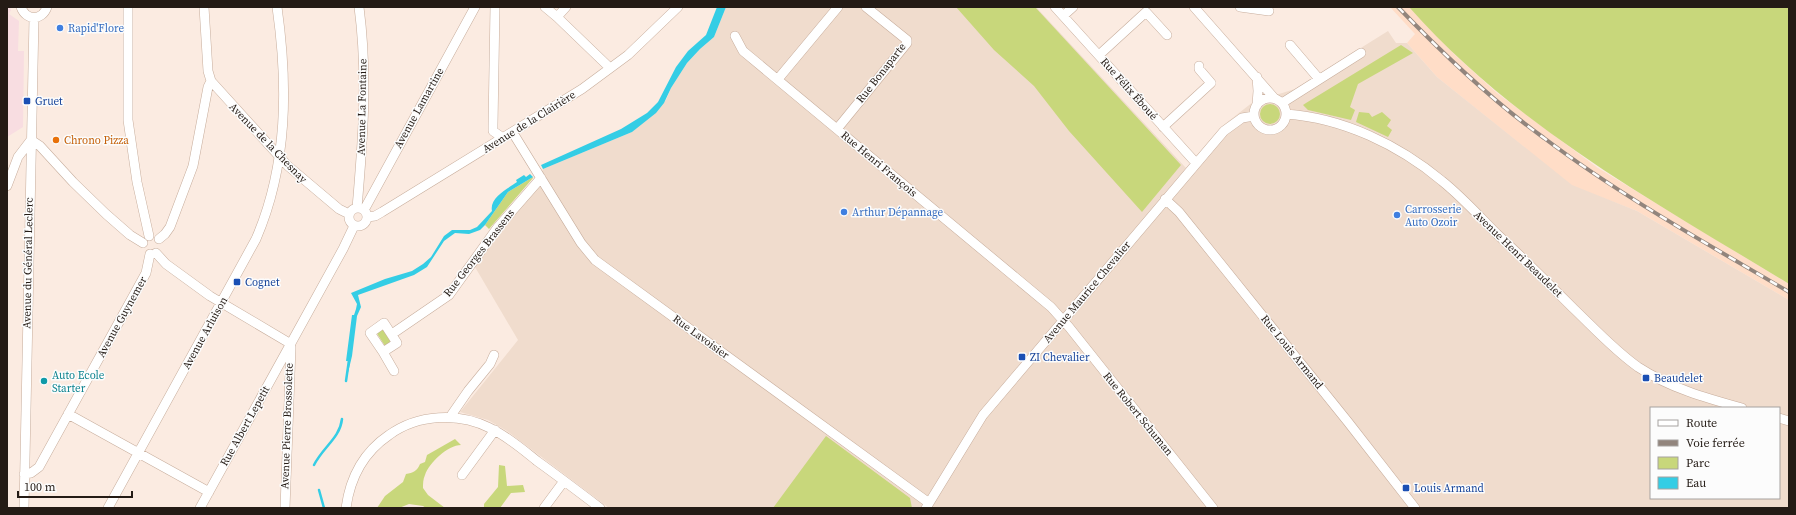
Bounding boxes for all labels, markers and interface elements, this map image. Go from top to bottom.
place label: Rapid'Flore [68,21,124,36]
marker: Rapid'Flore [55,23,65,33]
street label: Rue Bonaparte [853,40,909,106]
street label: Rue Félix Éboué [1097,55,1161,124]
street label: Avenue La Fontaine [354,58,370,155]
street label: Avenue Lamartine [391,65,448,151]
street label: Avenue de la Clairière [480,87,579,157]
place label: Gruet [35,94,63,109]
marker: Gruet [22,96,32,106]
street label: Avenue de la Chesnay [226,100,311,187]
street label: Rue Henri François [838,128,920,200]
place label: Chrono Pizza [64,133,129,148]
marker: Chrono Pizza [51,135,61,145]
street label: Avenue du Général Leclerc [19,197,37,329]
place label: Carrosserie Auto Ozoir [1405,202,1462,230]
place label: Arthur Dépannage [852,205,944,220]
street label: Rue Georges Brassens [440,206,518,300]
marker: Arthur Dépannage [839,207,849,217]
street label: Avenue Henri Beaudelet [1470,207,1566,301]
marker: Carrosserie Auto Ozoir [1392,210,1402,220]
street label: Avenue Maurice Chevalier [1040,238,1134,346]
street label: Avenue Guynemer [94,274,151,360]
place label: Cognet [245,275,280,290]
marker: Cognet [232,277,242,287]
street label: Avenue Arluison [179,294,231,372]
street label: Rue Lavoisier [670,311,733,363]
street label: Rue Louis Armand [1257,312,1327,393]
place label: ZI Chevalier [1030,350,1090,365]
marker: ZI Chevalier [1017,352,1027,362]
street label: Avenue Pierre Brossolette [277,362,297,489]
place label: Auto Ecole Starter [52,368,105,396]
street label: Rue Robert Schuman [1100,369,1177,459]
place label: Beaudelet [1654,371,1703,386]
marker: Beaudelet [1641,373,1651,383]
marker: Auto Ecole Starter [39,376,49,386]
street label: Rue Albert Lepetit [217,383,273,469]
legend [1650,407,1780,499]
text: Route [1686,415,1717,431]
text: Voie ferrée [1686,435,1745,451]
text: Parc [1686,455,1710,471]
scale bar [18,473,132,499]
text: Eau [1686,475,1706,491]
text: 100 m [24,479,56,495]
place label: Louis Armand [1414,481,1485,496]
marker: Louis Armand [1401,483,1411,493]

